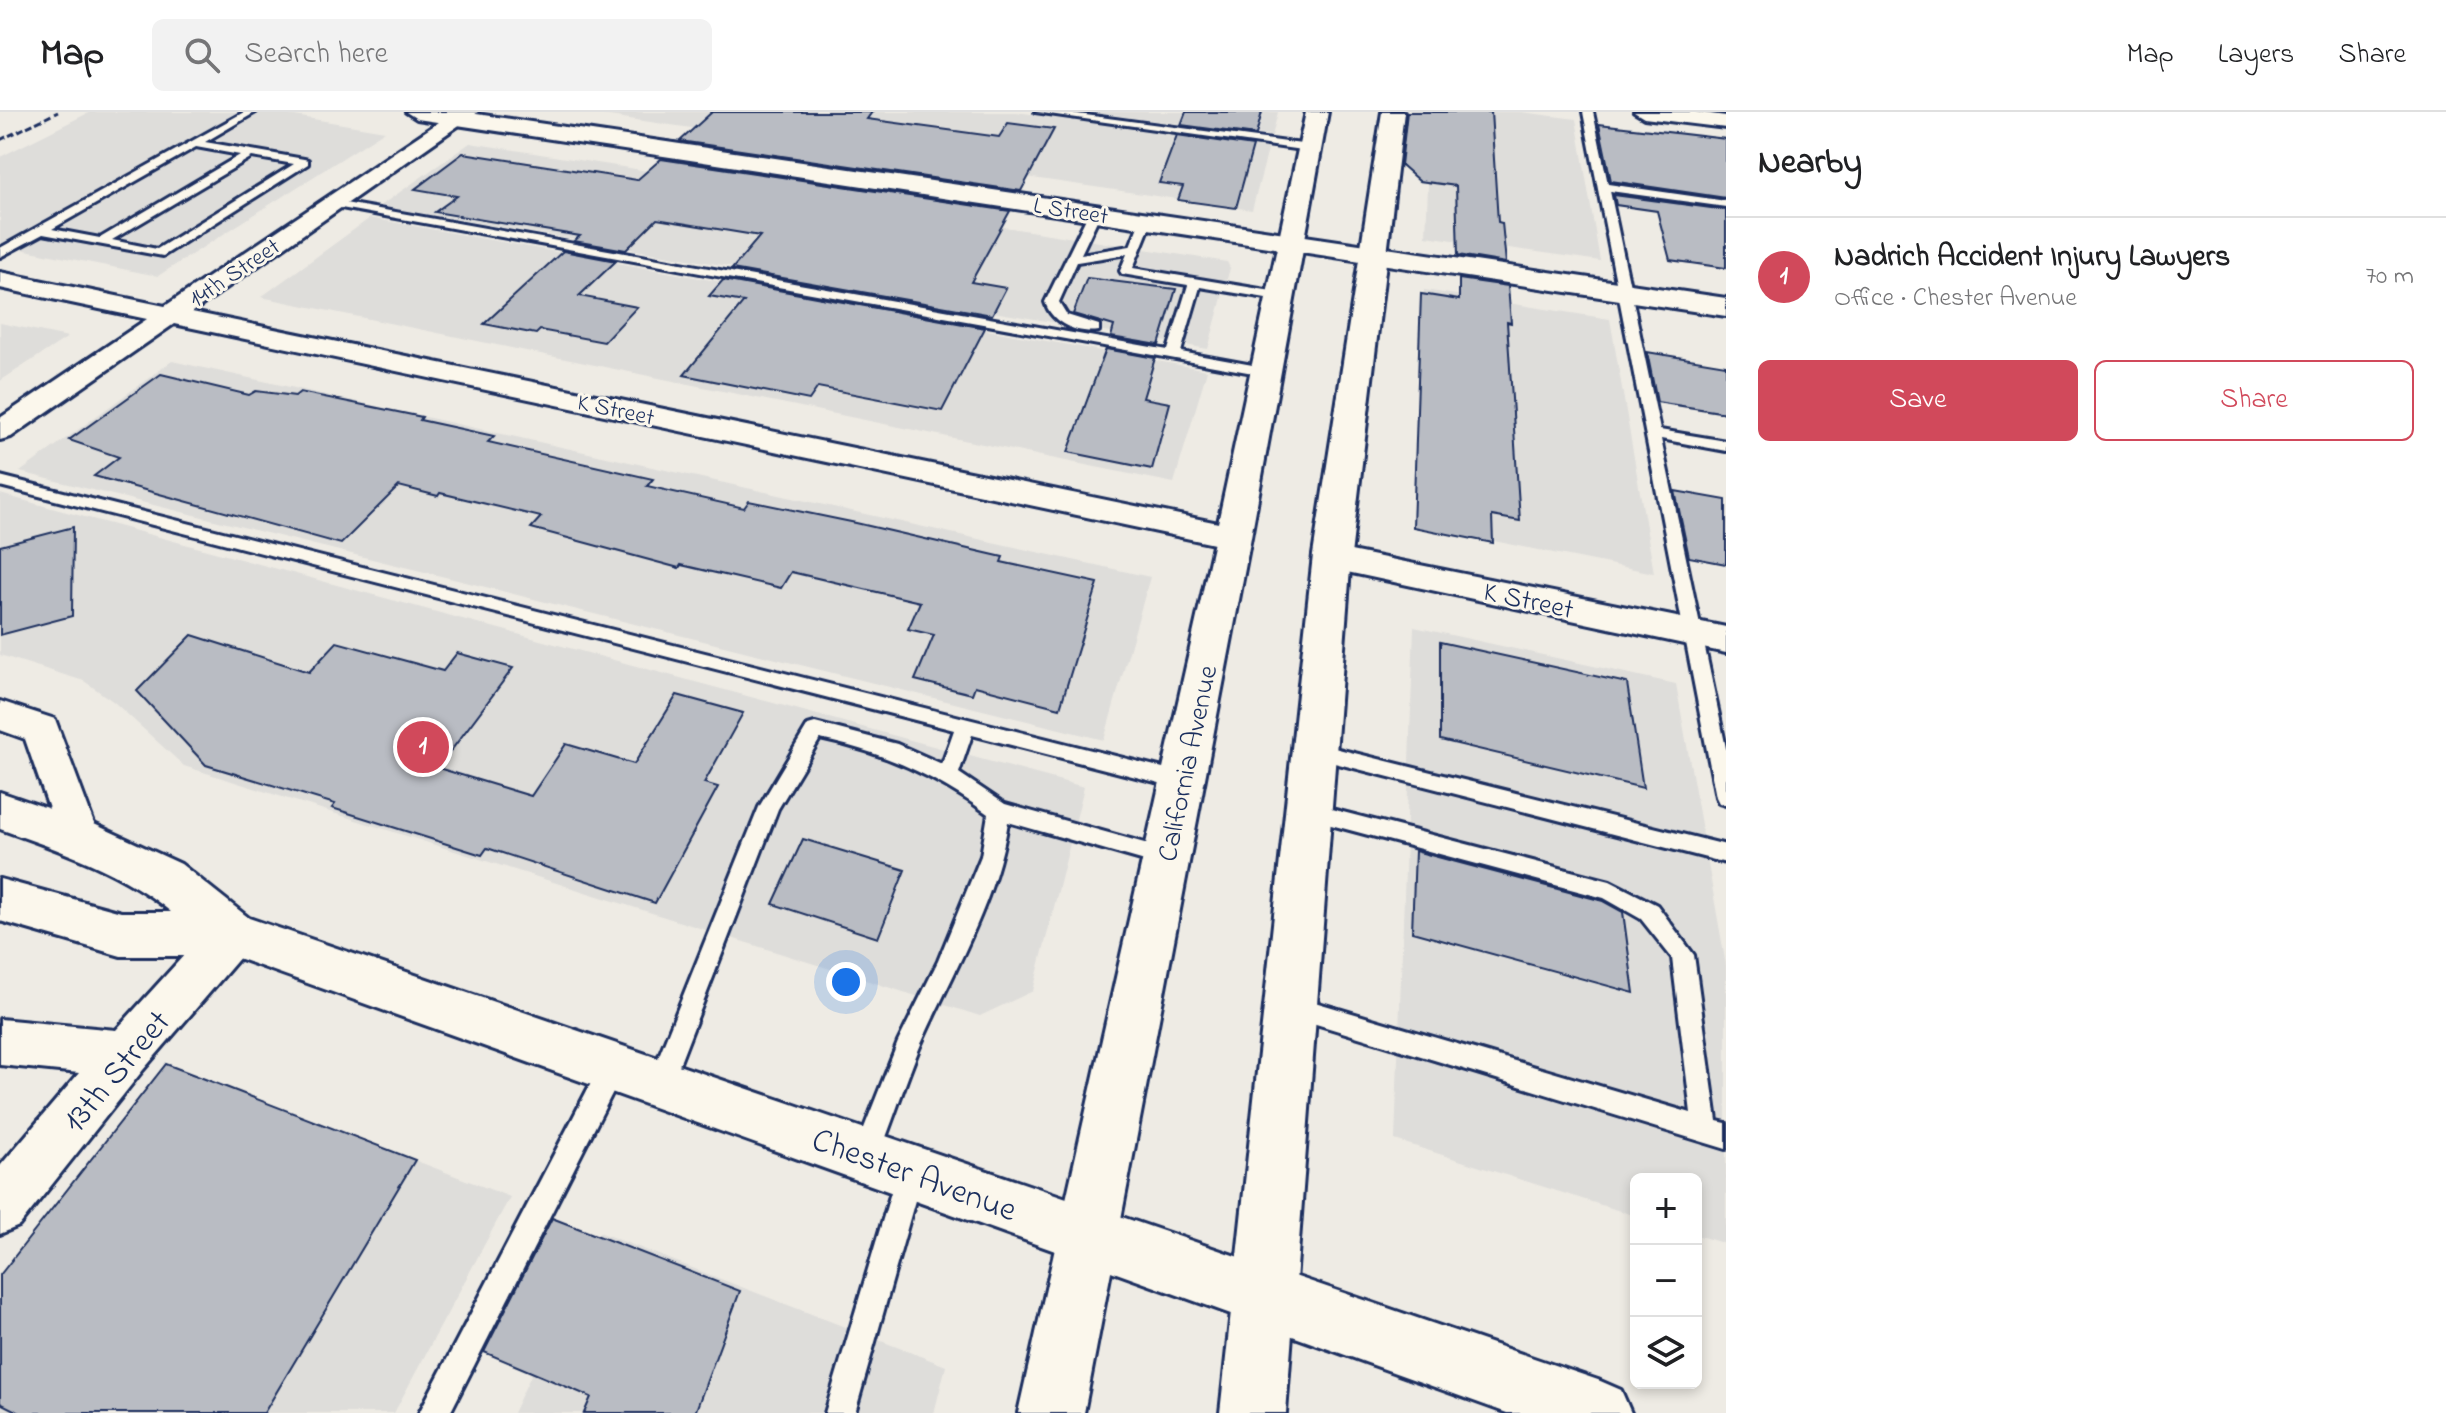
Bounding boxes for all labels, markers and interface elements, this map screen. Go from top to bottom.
search box [152,19,712,91]
text: Map [40,27,104,83]
icon: search [180,33,224,77]
text: Search here [244,33,388,77]
text: Map [2126,35,2174,76]
text: Layers [2218,35,2294,76]
text: Share [2338,35,2406,76]
text: Nearby [1758,139,1862,189]
street label: L Street [1031,189,1111,236]
street label: 14th Street [183,231,288,318]
text: Nadrich Accident Injury Lawyers [1834,236,2230,280]
text: 1 [1780,258,1788,296]
text: 70 m [2365,258,2414,296]
text: Office · Chester Avenue [1834,280,2077,318]
button: Save [1758,360,2078,441]
button: Share [2094,360,2414,441]
street label: K Street [574,386,657,437]
street label: K Street [1479,573,1577,632]
street label: California Avenue [1149,661,1230,866]
pin: 1 [397,717,449,777]
your location [826,962,866,1002]
street label: 13th Street [52,1000,184,1145]
street label: Chester Avenue [804,1117,1024,1237]
map controls [1630,1173,1702,1389]
button: + [1630,1173,1702,1245]
button: − [1630,1245,1702,1317]
button: layers [1630,1317,1702,1389]

